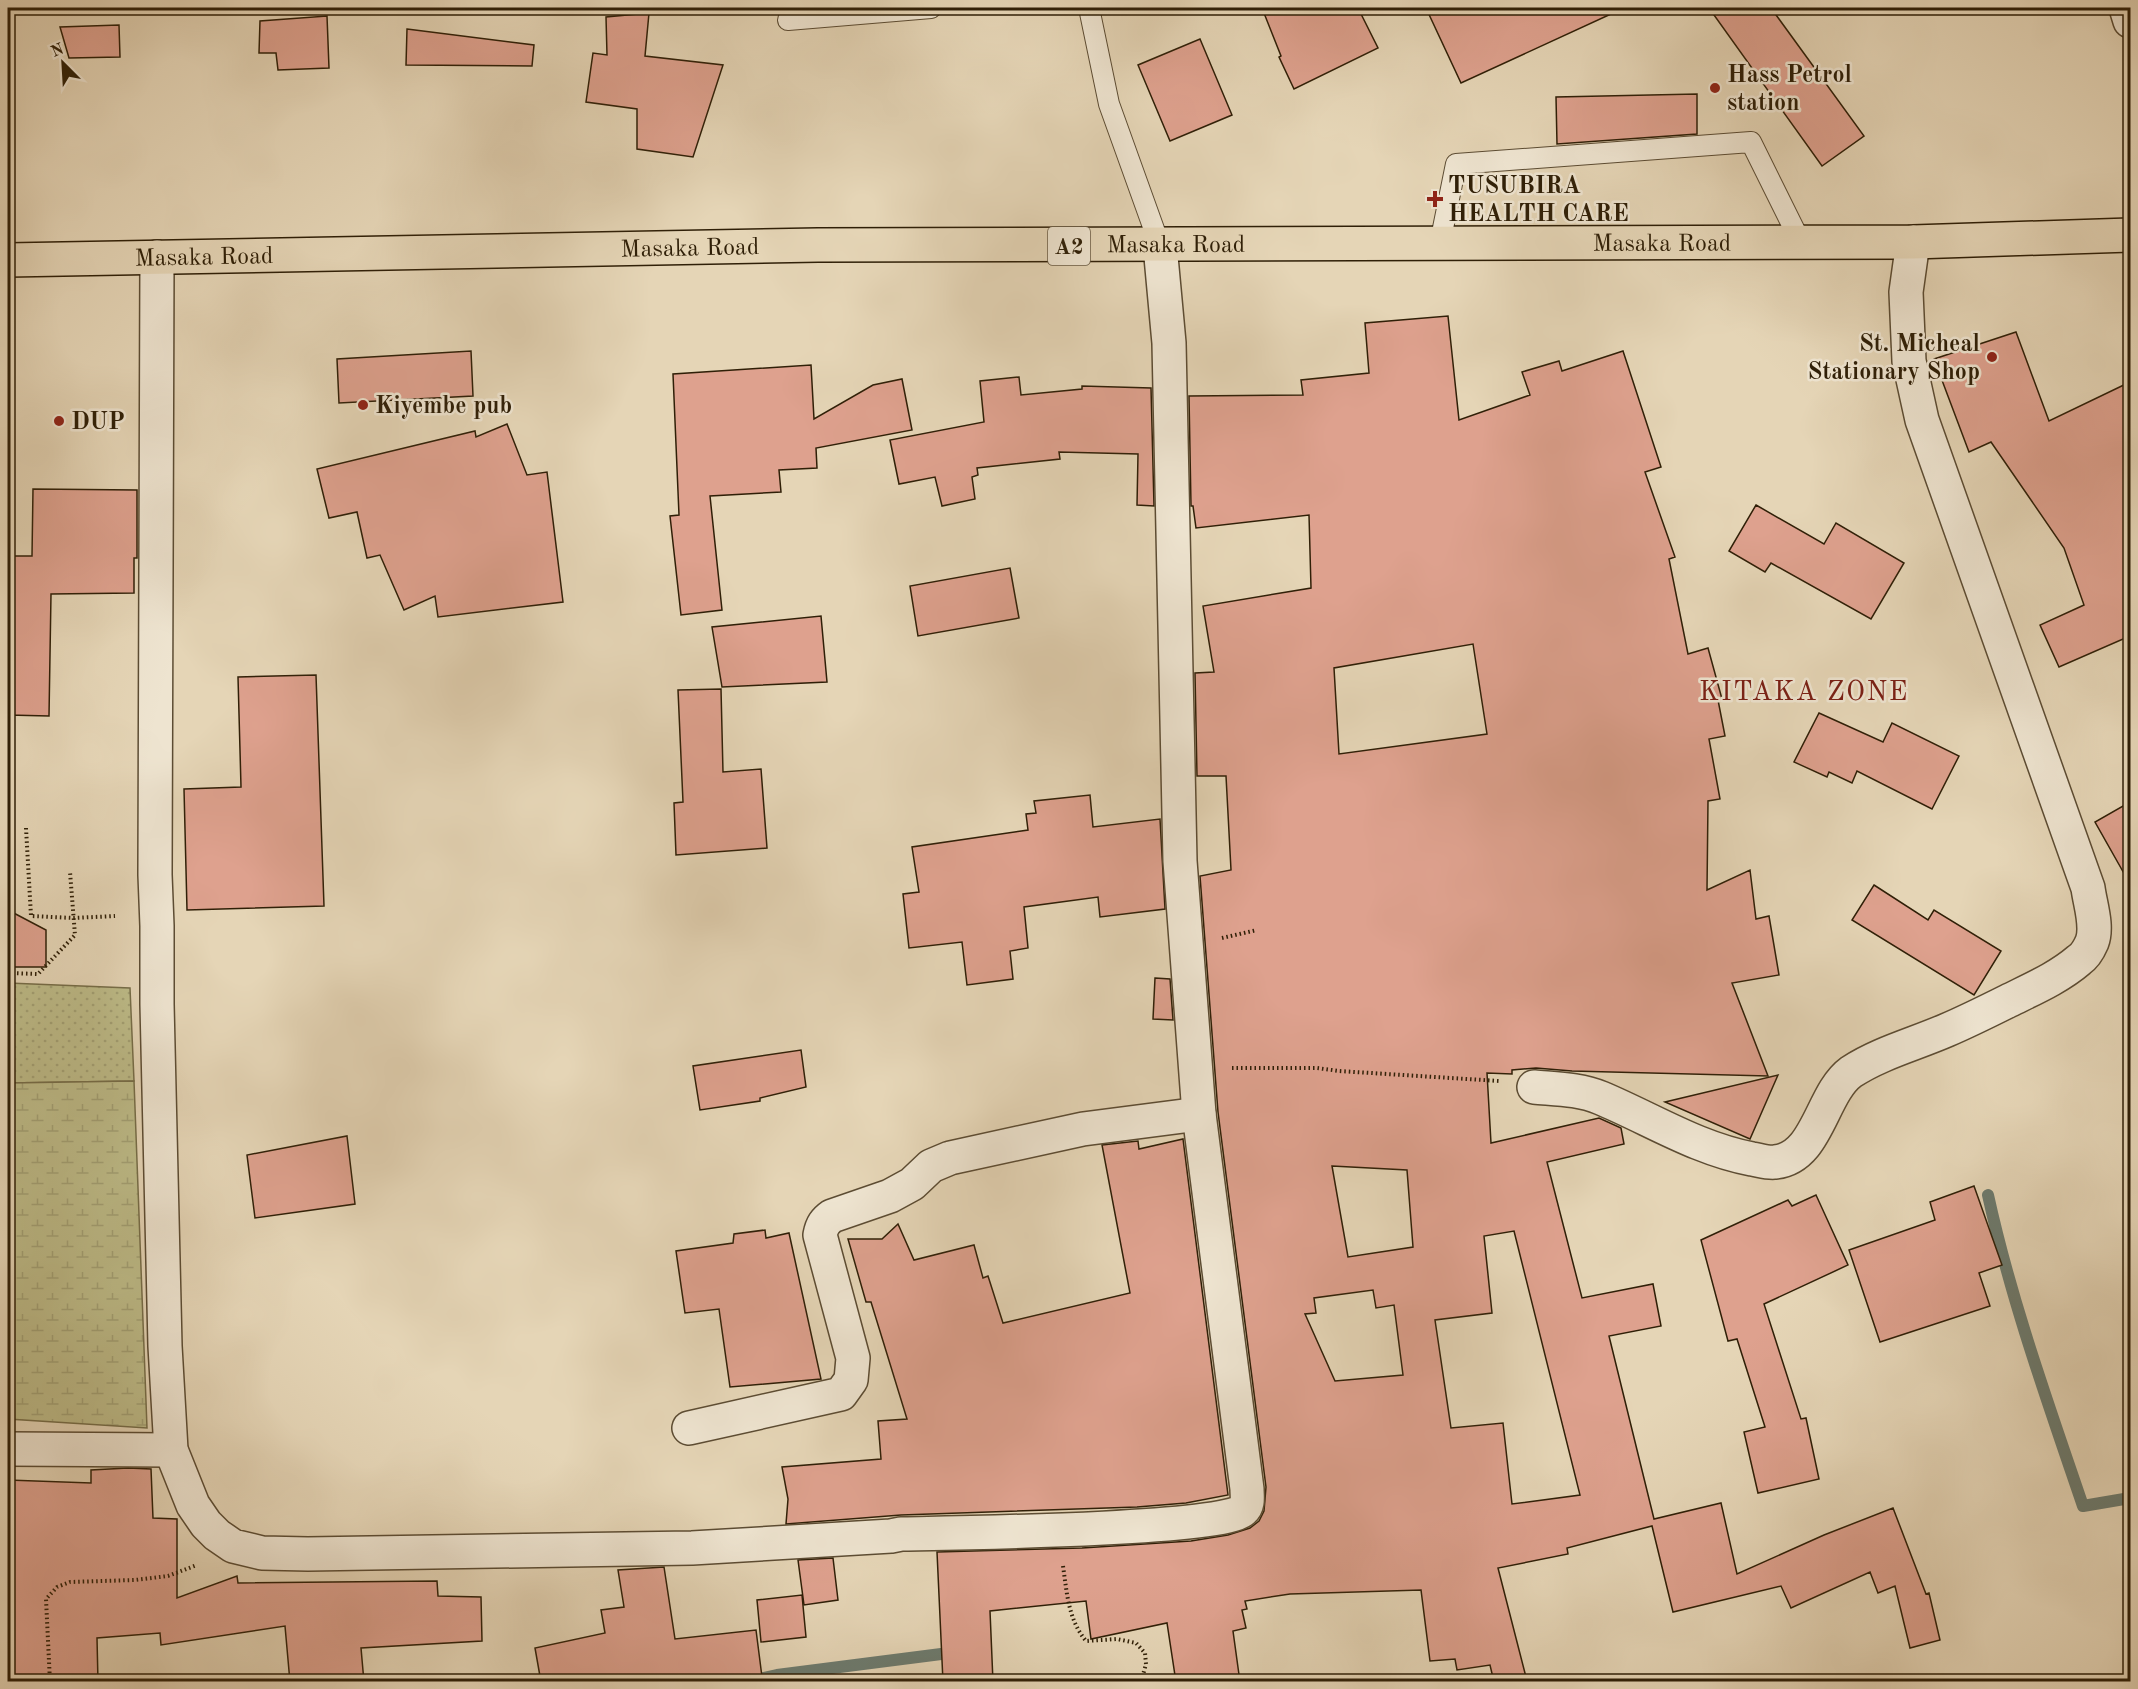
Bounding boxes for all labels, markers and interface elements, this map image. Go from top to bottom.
north arrow [33,33,93,93]
text: N [49,41,67,61]
place label: Hass Petrol station [1727,64,1852,116]
marker: Hass Petrol station [1708,81,1722,95]
place label: TUSUBIRA HEALTH CARE [1448,175,1629,227]
marker: TUSUBIRA HEALTH CARE [1426,190,1444,208]
road number: A2 [1048,227,1090,265]
street label: Masaka Road [1592,232,1731,257]
street label: Masaka Road [1106,234,1245,258]
street label: Masaka Road [620,236,760,263]
street label: Masaka Road [134,245,274,272]
place label: St. Micheal Stationary Shop [1808,333,1980,385]
marker: St. Micheal Stationary Shop [1985,350,1999,364]
place label: Kiyembe pub [375,395,512,419]
marker: Kiyembe pub [356,398,370,412]
place label: DUP [71,411,125,435]
marker: DUP [52,414,66,428]
district label: KITAKA ZONE [1699,679,1909,706]

